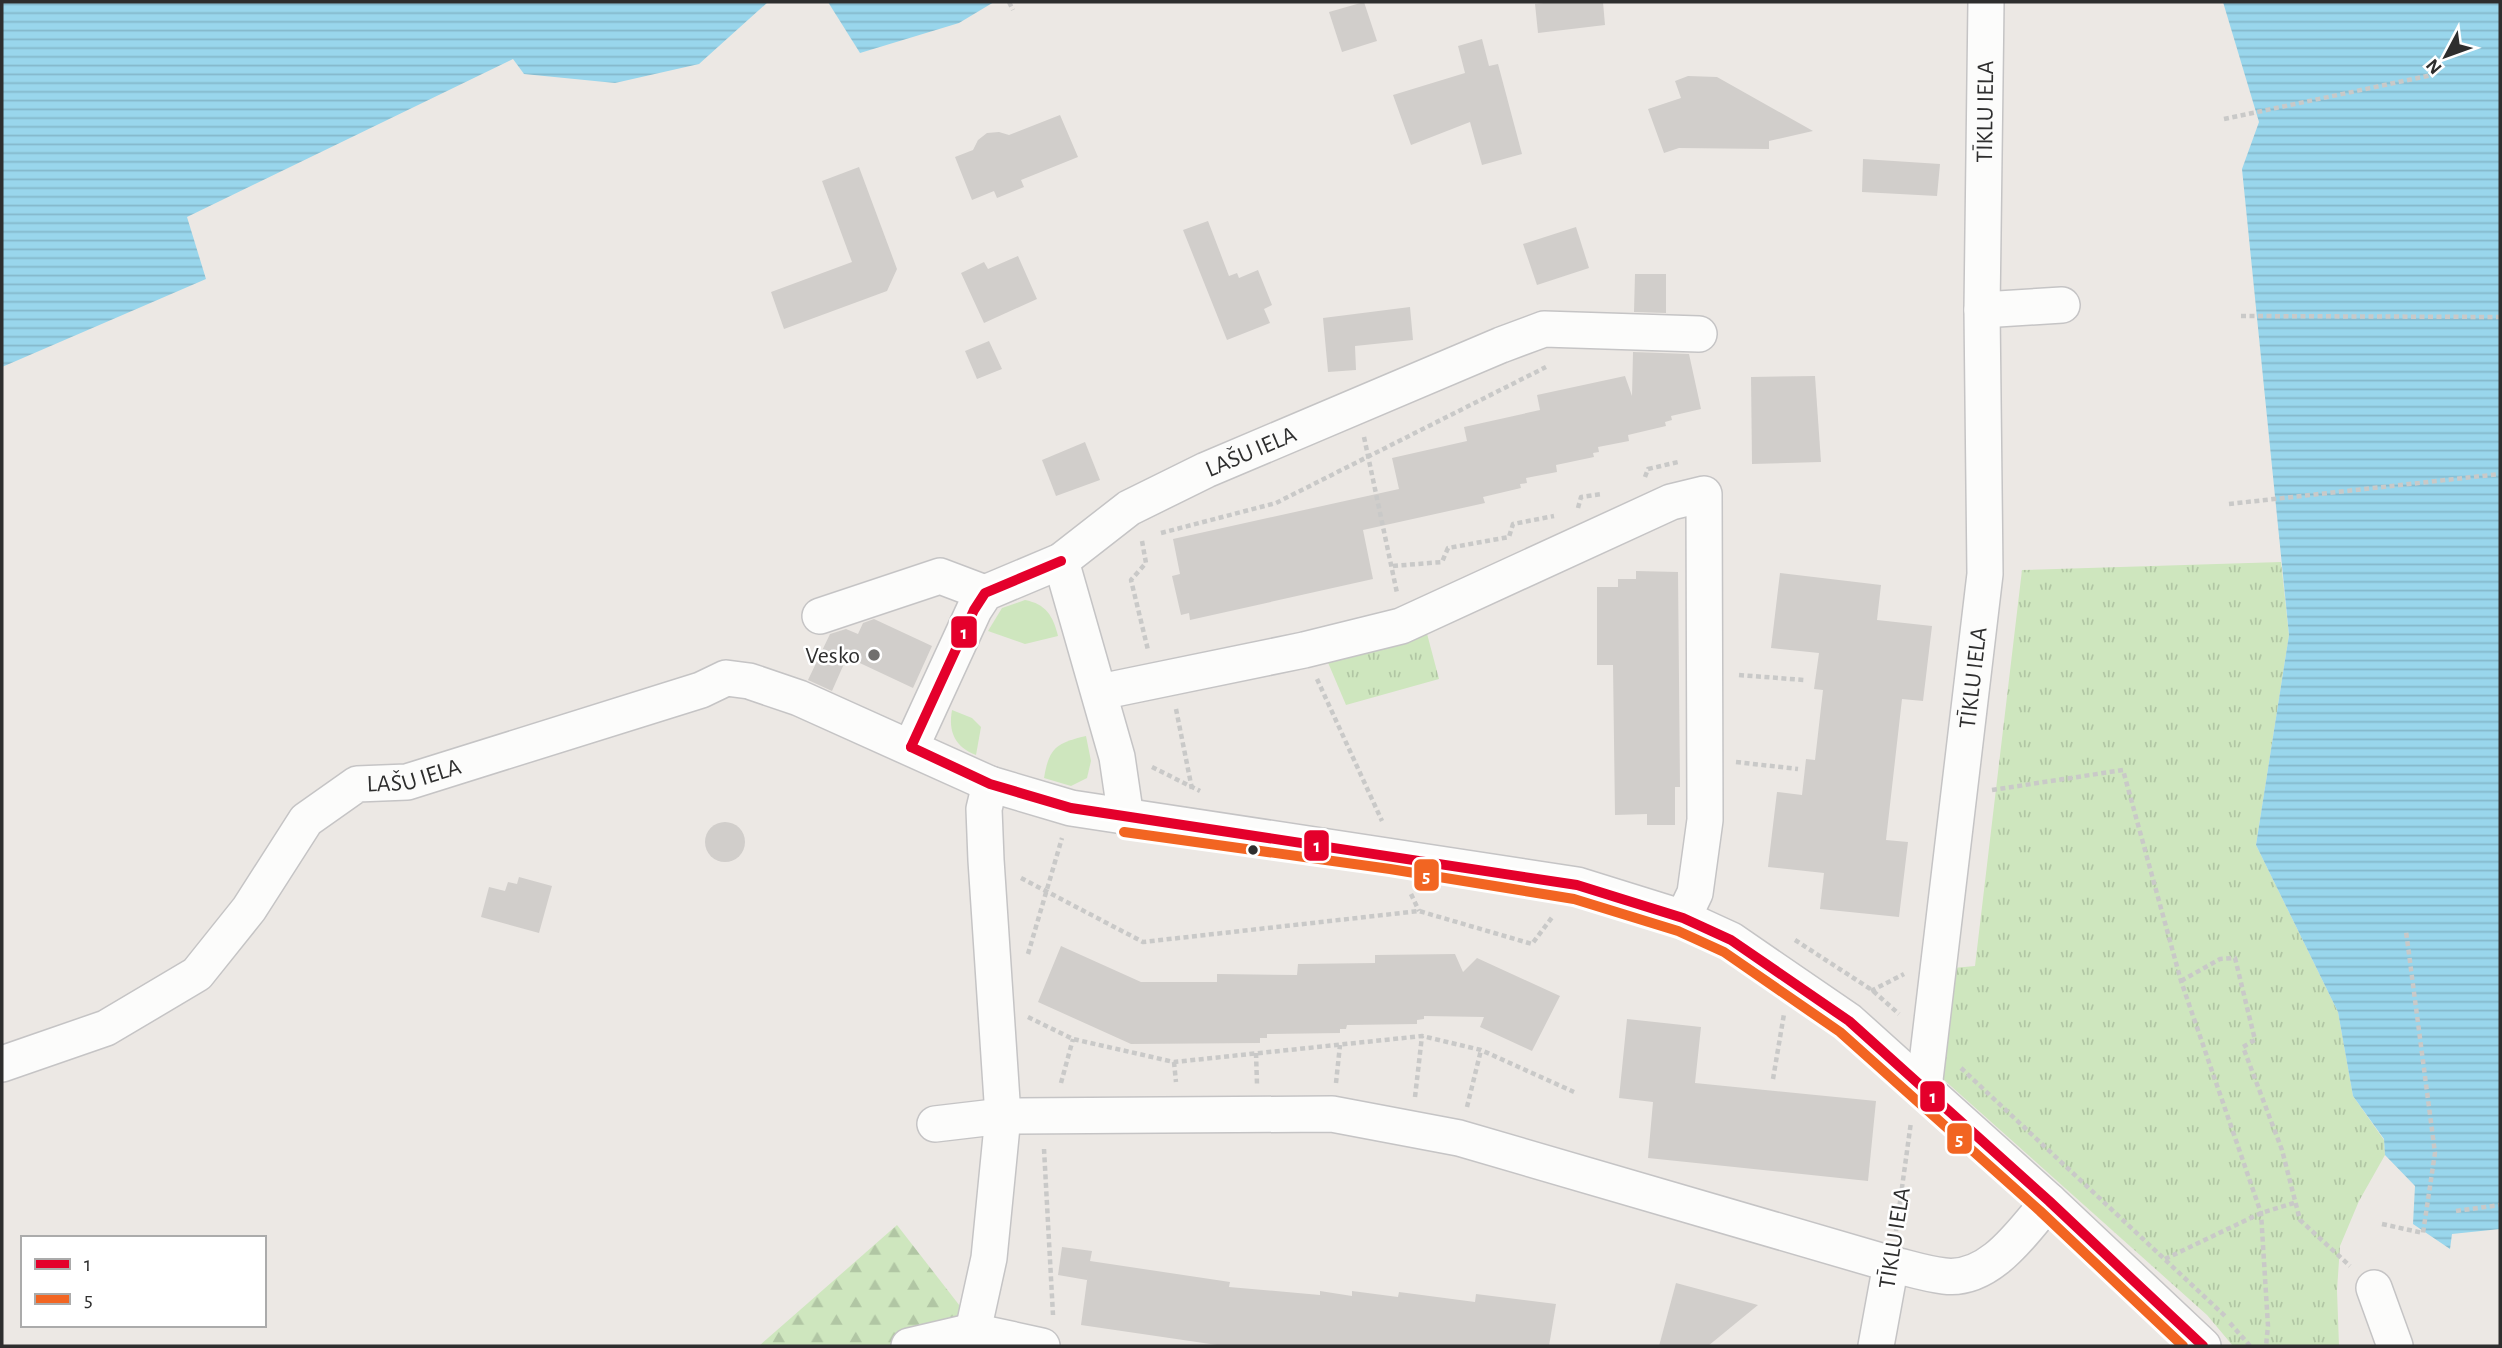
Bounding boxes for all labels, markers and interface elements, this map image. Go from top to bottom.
north arrow [2411,21,2481,91]
text: N [2423,55,2446,77]
street label: TĪKLU IELA [1972,60,1998,163]
street label: LAŠU IELA [1202,422,1300,482]
line badge: 1 [950,615,978,649]
text: 1 [961,624,967,643]
street label: TĪKLU IELA [1956,626,1992,730]
place label: Vesko [805,644,860,668]
marker: Vesko [866,647,882,663]
street label: LAŠU IELA [366,755,464,797]
line badge: 1 [1303,829,1330,862]
text: 1 [1314,837,1320,856]
unlabelled marker [1246,843,1260,857]
line badge: 5 [1413,858,1440,892]
text: 5 [1422,867,1430,886]
line badge: 1 [1919,1080,1946,1113]
text: 1 [1930,1088,1936,1107]
line badge: 5 [1946,1122,1973,1155]
text: 5 [1955,1130,1963,1149]
street label: TĪKLU IELA [1874,1186,1915,1290]
legend [21,1236,266,1327]
text: 1 [84,1254,91,1275]
text: 5 [84,1289,93,1310]

